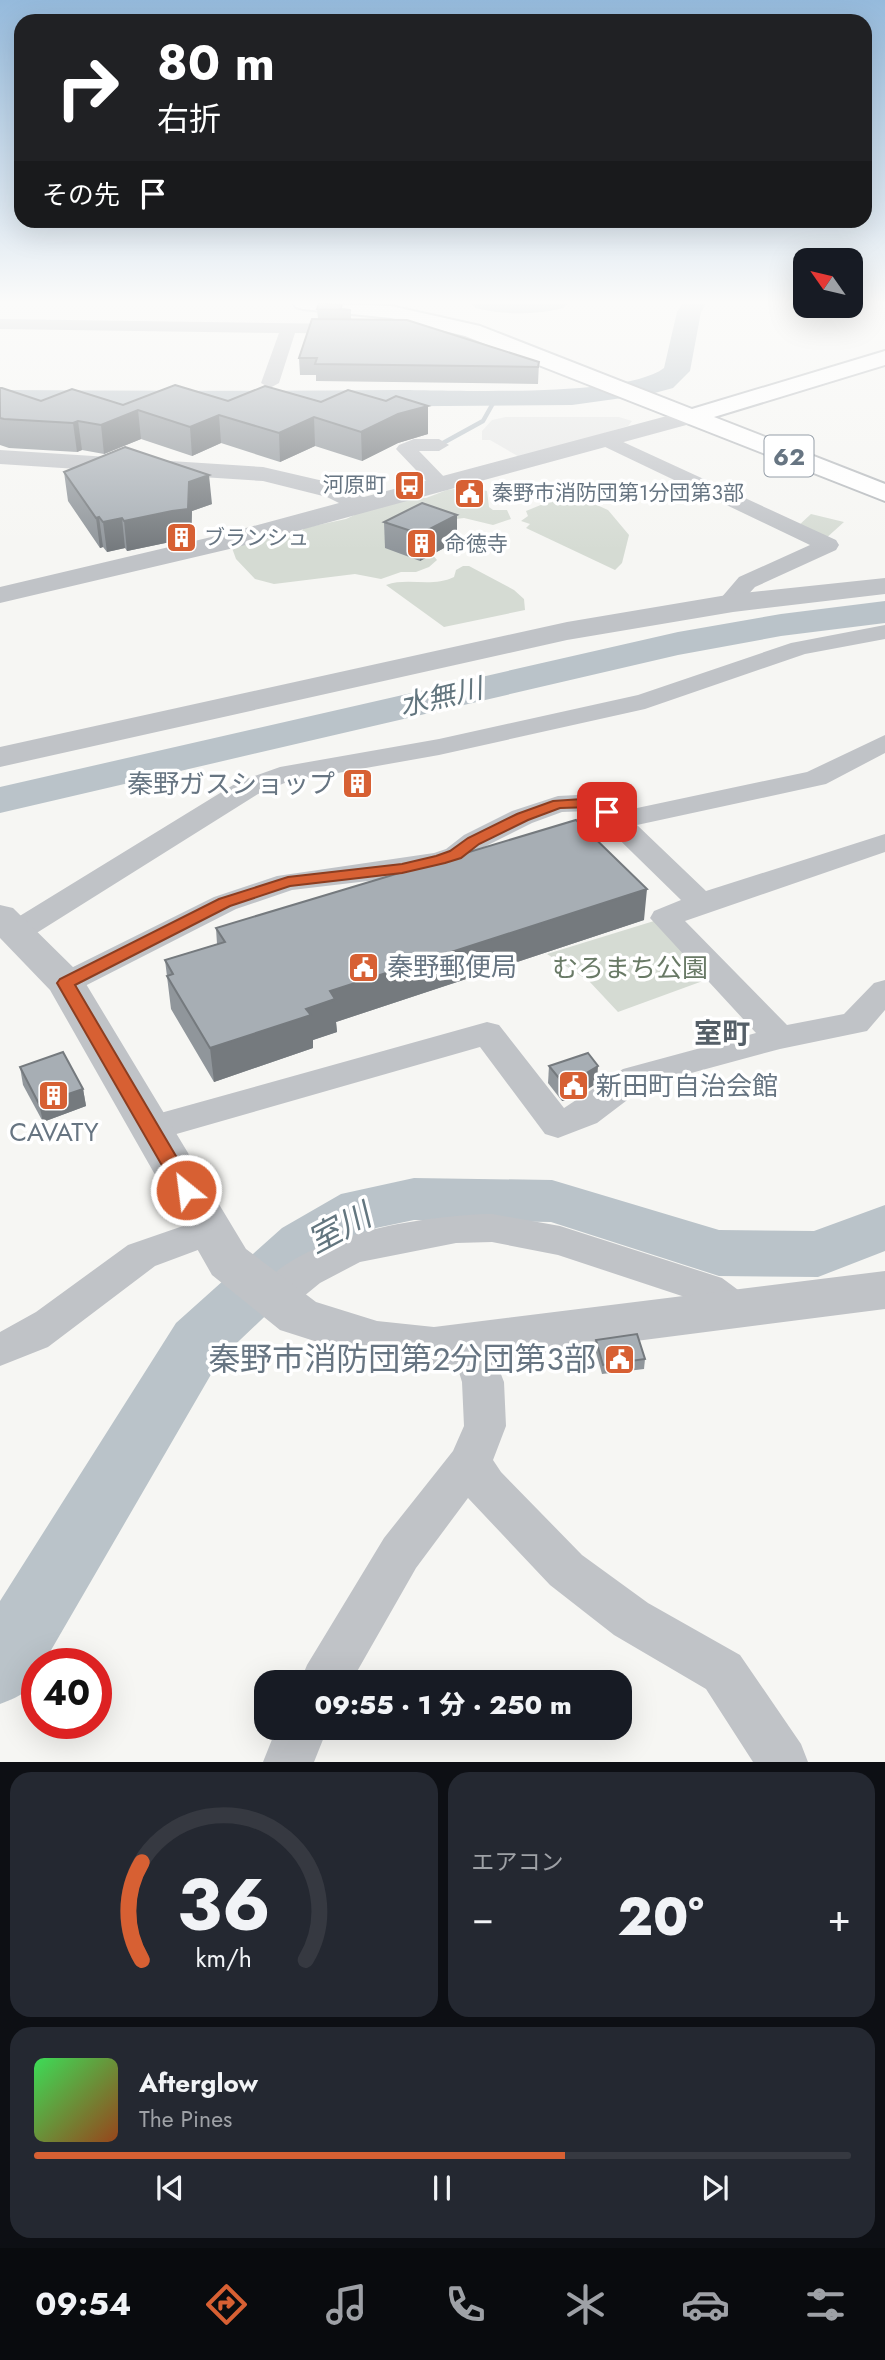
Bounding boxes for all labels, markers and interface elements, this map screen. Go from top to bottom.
text: 80 m [157,28,275,98]
icon: right [42,42,133,133]
text: 右折 [157,96,221,142]
icon: arrive [134,175,172,213]
text: その先 [42,176,120,214]
north arrow [793,248,863,318]
map controls [793,248,863,318]
road number: 62 [764,435,814,476]
bus stop icon: 河原町 [392,468,426,502]
place label: 河原町 [323,470,386,500]
public building icon: 秦野市消防団第1分団第3部 [452,476,486,510]
place label: 秦野市消防団第1分団第3部 [492,478,744,508]
building icon: ブランシュ [164,521,198,555]
place label: ブランシュ [204,523,309,553]
building icon: 命徳寺 [405,527,439,561]
place label: 命徳寺 [445,529,508,559]
water label: 水無川 [395,667,489,726]
place label: 秦野ガスショップ [127,765,335,803]
building icon: 秦野ガスショップ [341,767,375,801]
pin [577,782,637,842]
icon: arrive [588,793,626,831]
place label: 秦野郵便局 [387,948,517,986]
park label: むろまち公園 [552,949,708,987]
public building icon: 秦野郵便局 [347,950,381,984]
district label: 室町 [694,1013,750,1054]
place label: 新田町自治会館 [596,1067,778,1105]
public building icon: 新田町自治会館 [556,1069,590,1103]
building icon: CAVATY [37,1079,71,1113]
place label: CAVATY [9,1113,99,1151]
position arrow [149,1153,223,1227]
water label: 室川 [299,1190,382,1264]
place label: 秦野市消防団第2分団第3部 [208,1336,596,1382]
public building icon: 秦野市消防団第2分団第3部 [602,1342,636,1376]
speed limit sign: 40 [21,1648,112,1739]
text: 09:55 · 1 分 · 250 m [314,1686,572,1724]
text: エアコン [472,1845,564,1879]
text: 36 [177,1853,271,1958]
text: 20° [617,1879,704,1955]
text: − [472,1890,494,1945]
text: + [828,1890,851,1945]
text: km/h [195,1940,252,1976]
text: Afterglow [139,2064,258,2102]
text: The Pines [139,2102,232,2136]
icon: previous [151,2169,189,2207]
icon: pause [423,2169,461,2207]
icon: next [696,2169,734,2207]
icon: directions [202,2280,251,2329]
icon: music [322,2280,371,2329]
icon: phone [441,2280,490,2329]
icon: climate [561,2280,610,2329]
icon: car [681,2280,730,2329]
icon: filters [801,2280,850,2329]
text: 09:54 [35,2281,131,2327]

